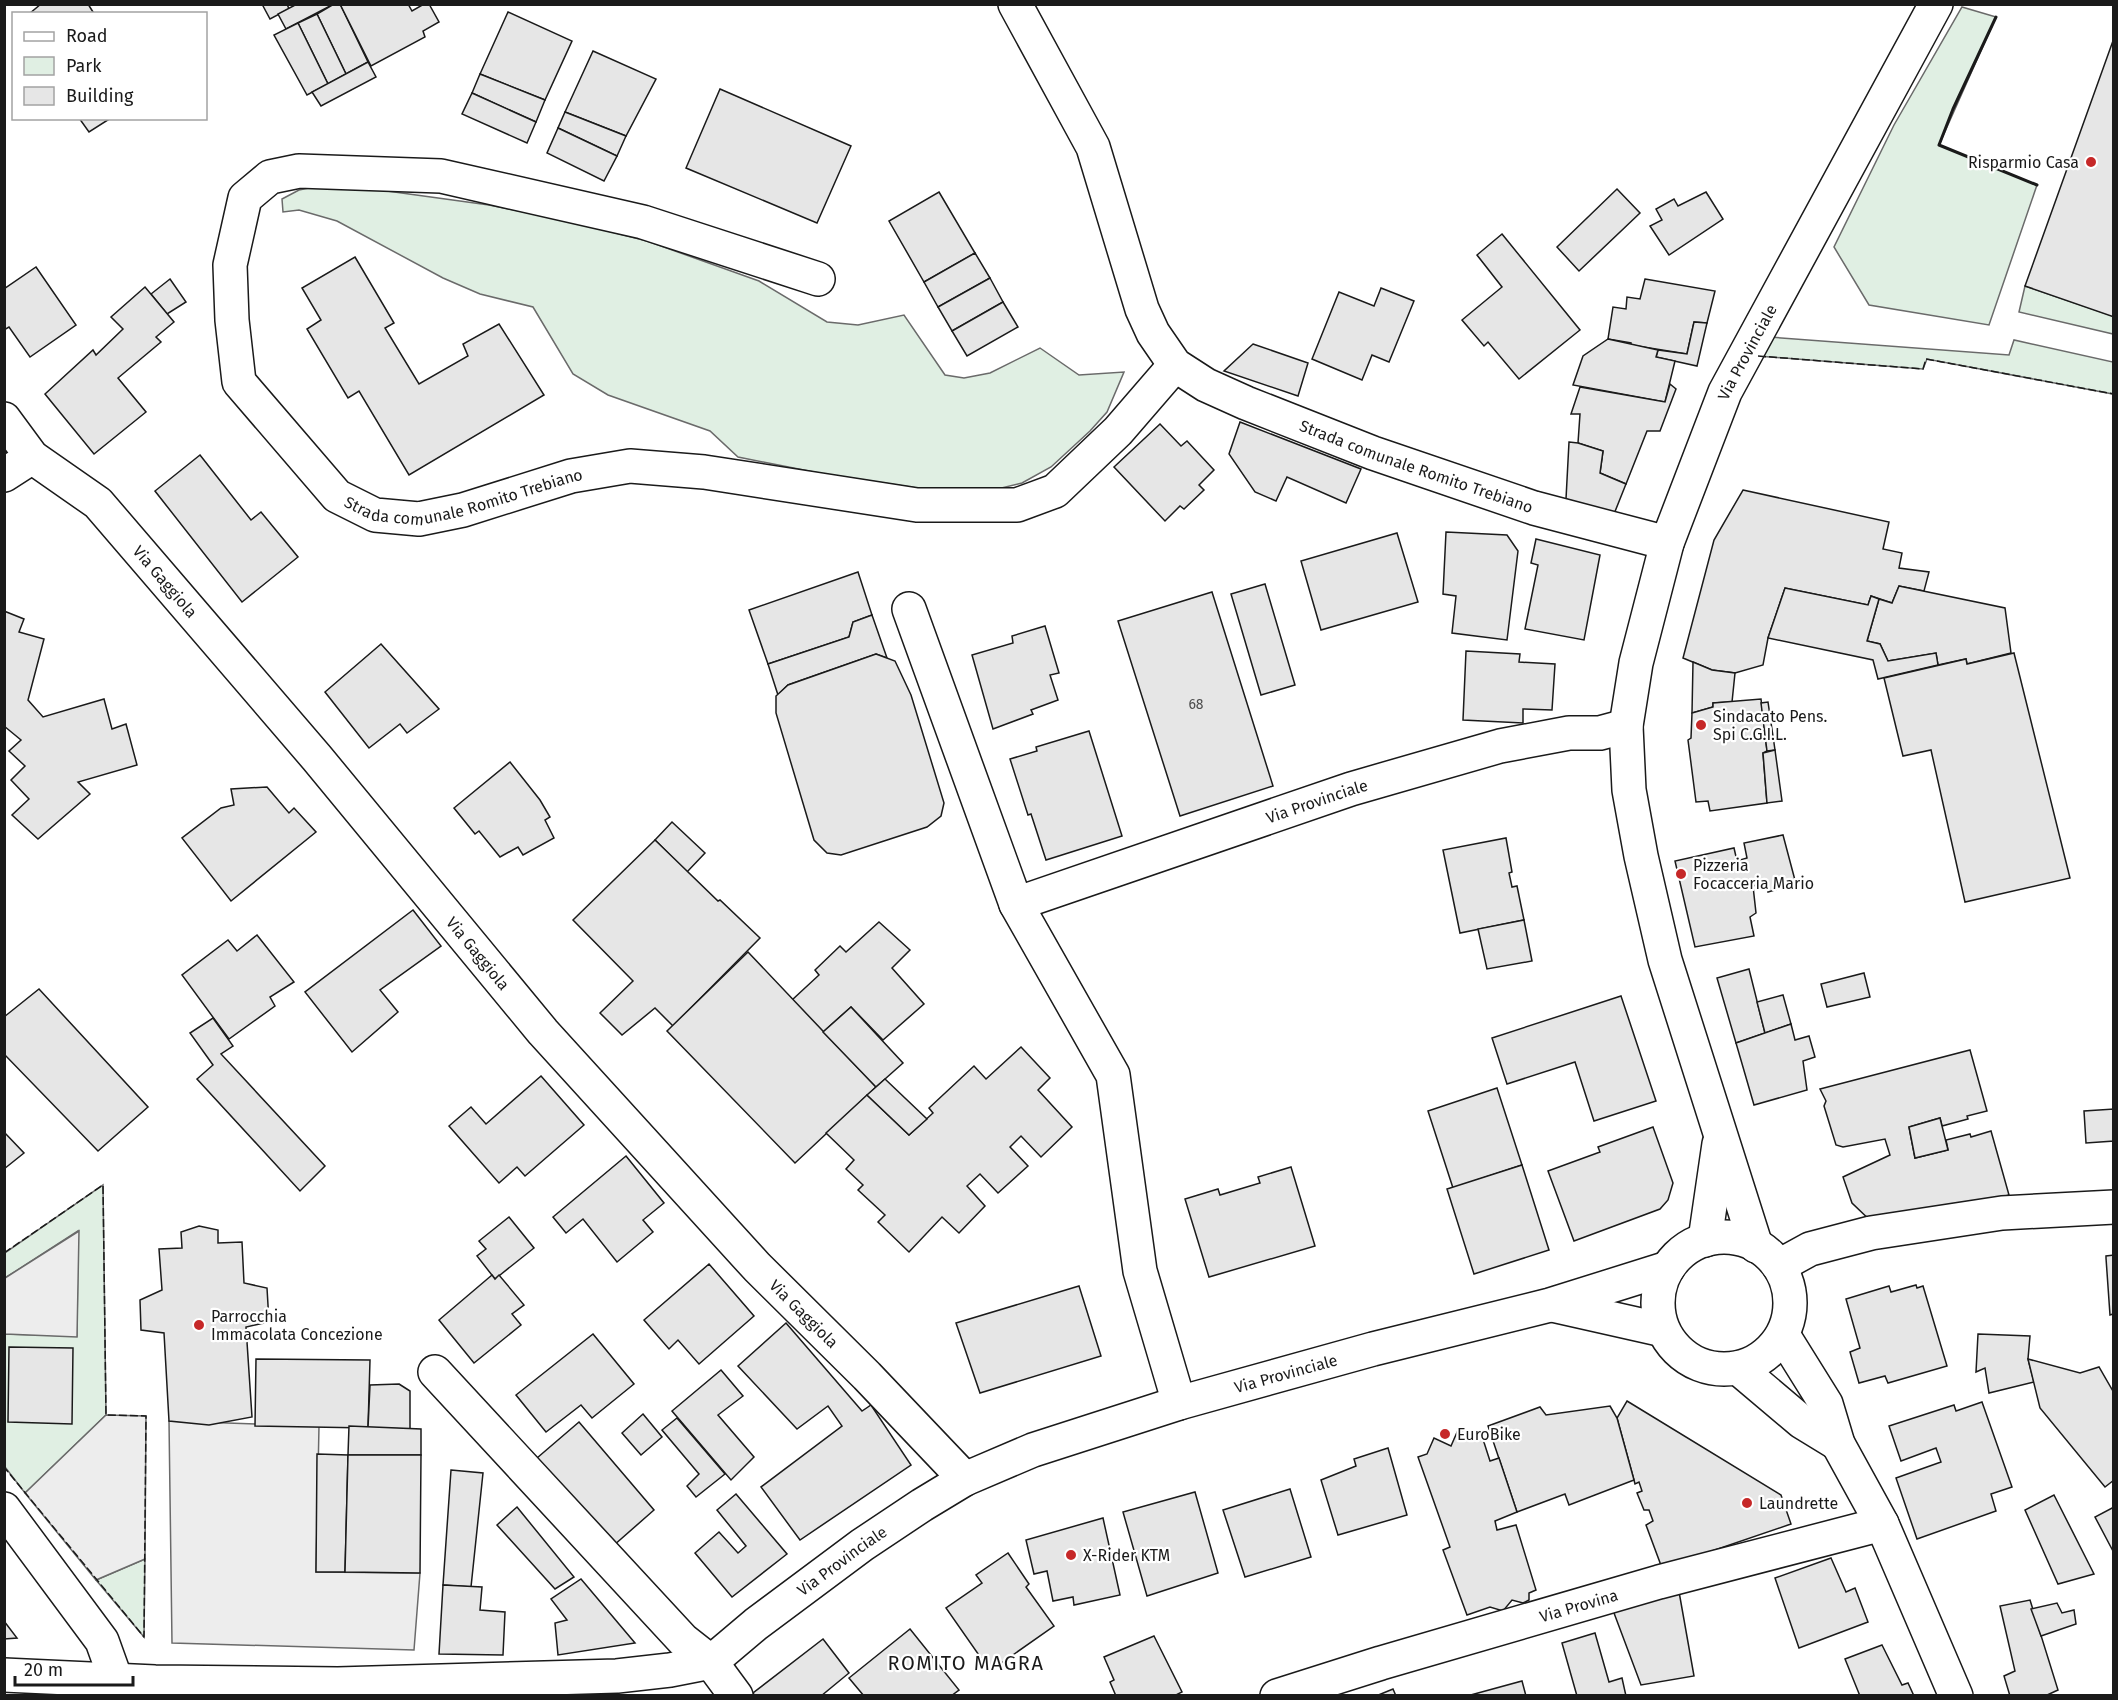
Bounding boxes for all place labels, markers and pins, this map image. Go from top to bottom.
place label: Risparmio Casa [1968,153,2079,172]
marker: Risparmio Casa [2084,155,2098,169]
place label: Sindacato Pens. Spi C.G.I.L. [1713,707,1828,744]
marker: Sindacato Pens. Spi C.G.I.L. [1694,718,1708,732]
place label: Pizzeria Focacceria Mario [1693,856,1814,893]
marker: Pizzeria Focacceria Mario [1674,867,1688,881]
place label: Parrocchia Immacolata Concezione [211,1307,383,1344]
marker: Parrocchia Immacolata Concezione [192,1318,206,1332]
place label: EuroBike [1457,1425,1521,1444]
marker: EuroBike [1438,1427,1452,1441]
place label: Laundrette [1759,1494,1838,1513]
marker: Laundrette [1740,1496,1754,1510]
place label: X-Rider KTM [1083,1546,1170,1565]
marker: X-Rider KTM [1064,1548,1078,1562]

